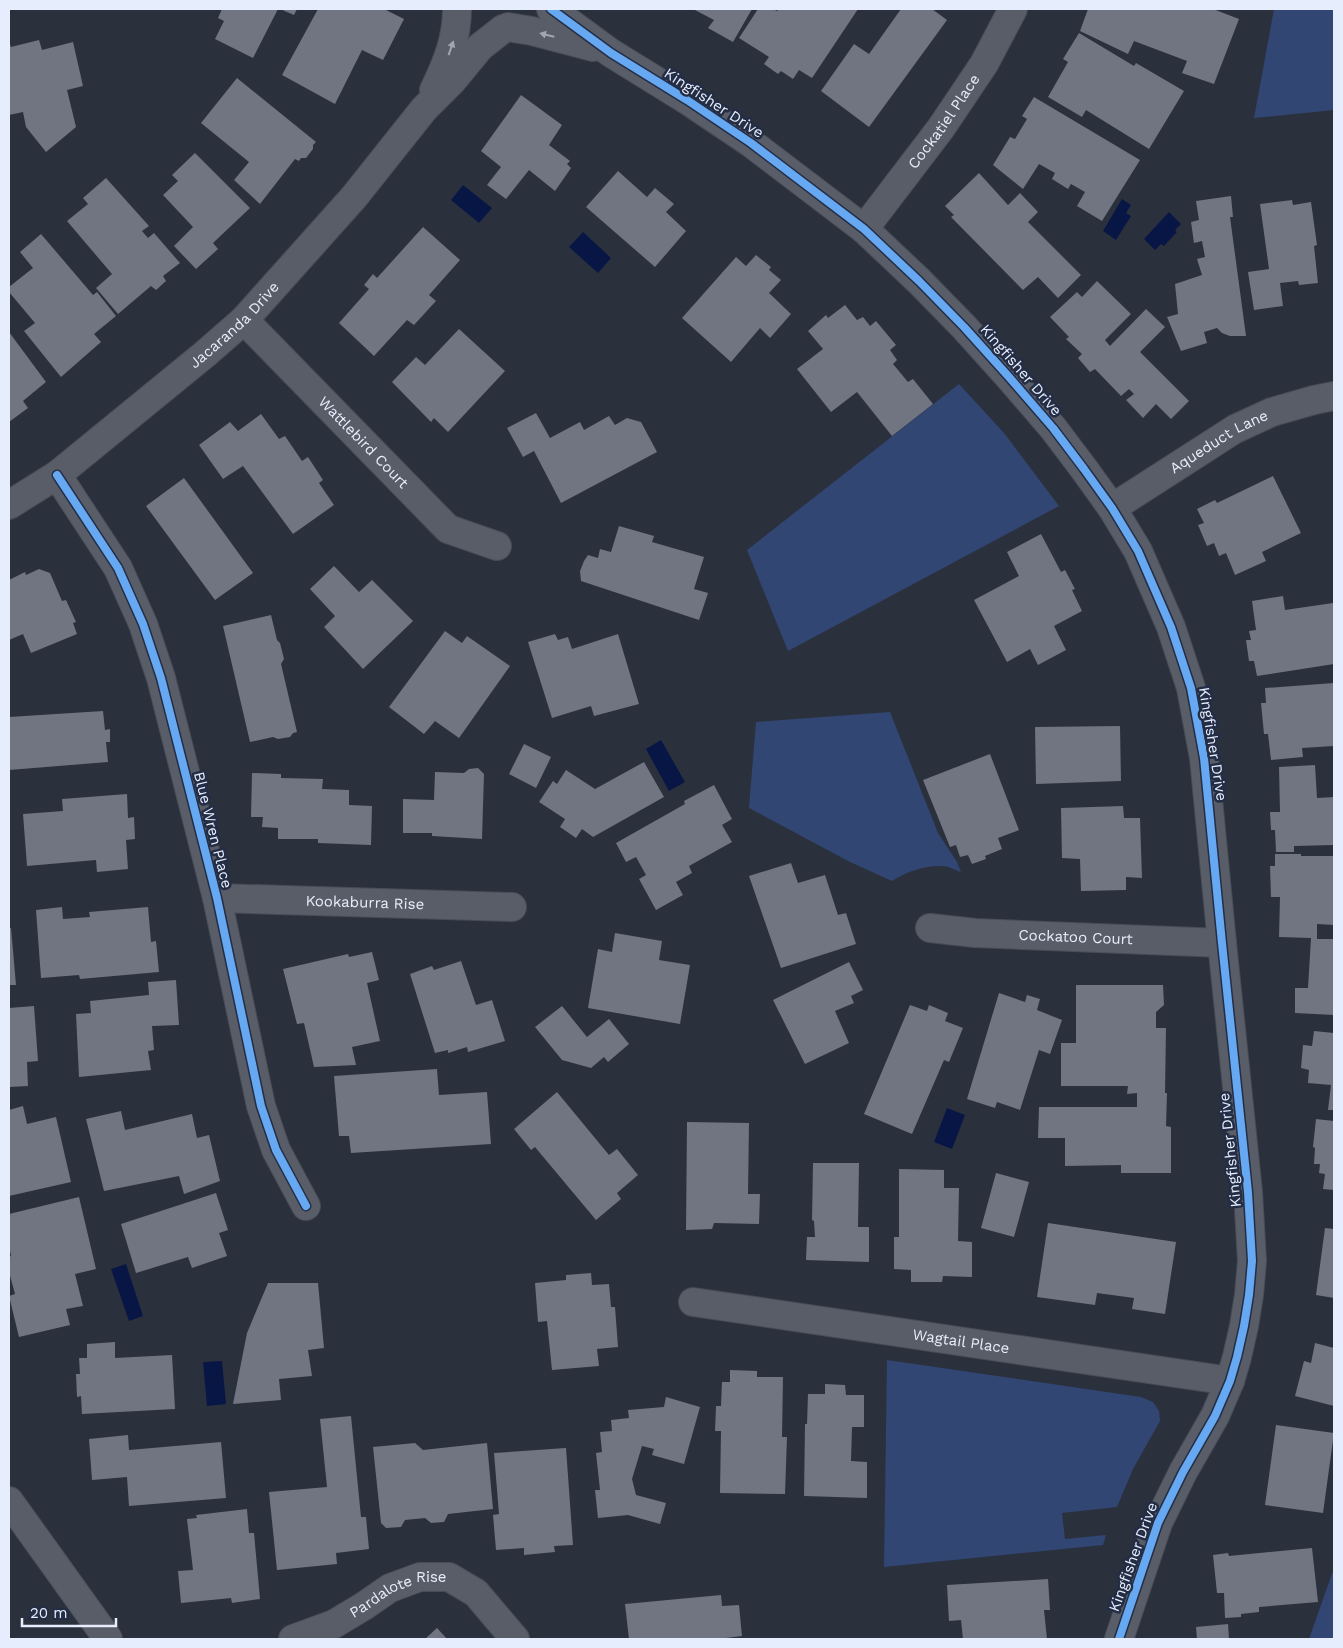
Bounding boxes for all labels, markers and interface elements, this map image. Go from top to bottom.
one-way arrow [540,30,555,38]
one-way arrow [448,41,455,56]
street label: Kingfisher Drive [661,64,767,142]
street label: Cockatiel Place [904,71,984,172]
street label: Jacaranda Drive [186,278,283,372]
street label: Kingfisher Drive [976,321,1066,419]
street label: Wattlebird Court [315,393,413,493]
street label: Aqueduct Lane [1166,406,1271,477]
street label: Kingfisher Drive [1195,686,1231,802]
street label: Blue Wren Place [190,770,236,890]
street label: Kookaburra Rise [305,892,424,913]
street label: Cockatoo Court [1018,926,1134,948]
street label: Kingfisher Drive [1215,1092,1245,1208]
street label: Wagtail Place [912,1325,1011,1357]
street label: Kingfisher Drive [1105,1500,1161,1614]
street label: Pardalote Rise [346,1568,447,1622]
scale bar [22,1596,116,1628]
text: 20 m [30,1604,68,1622]

